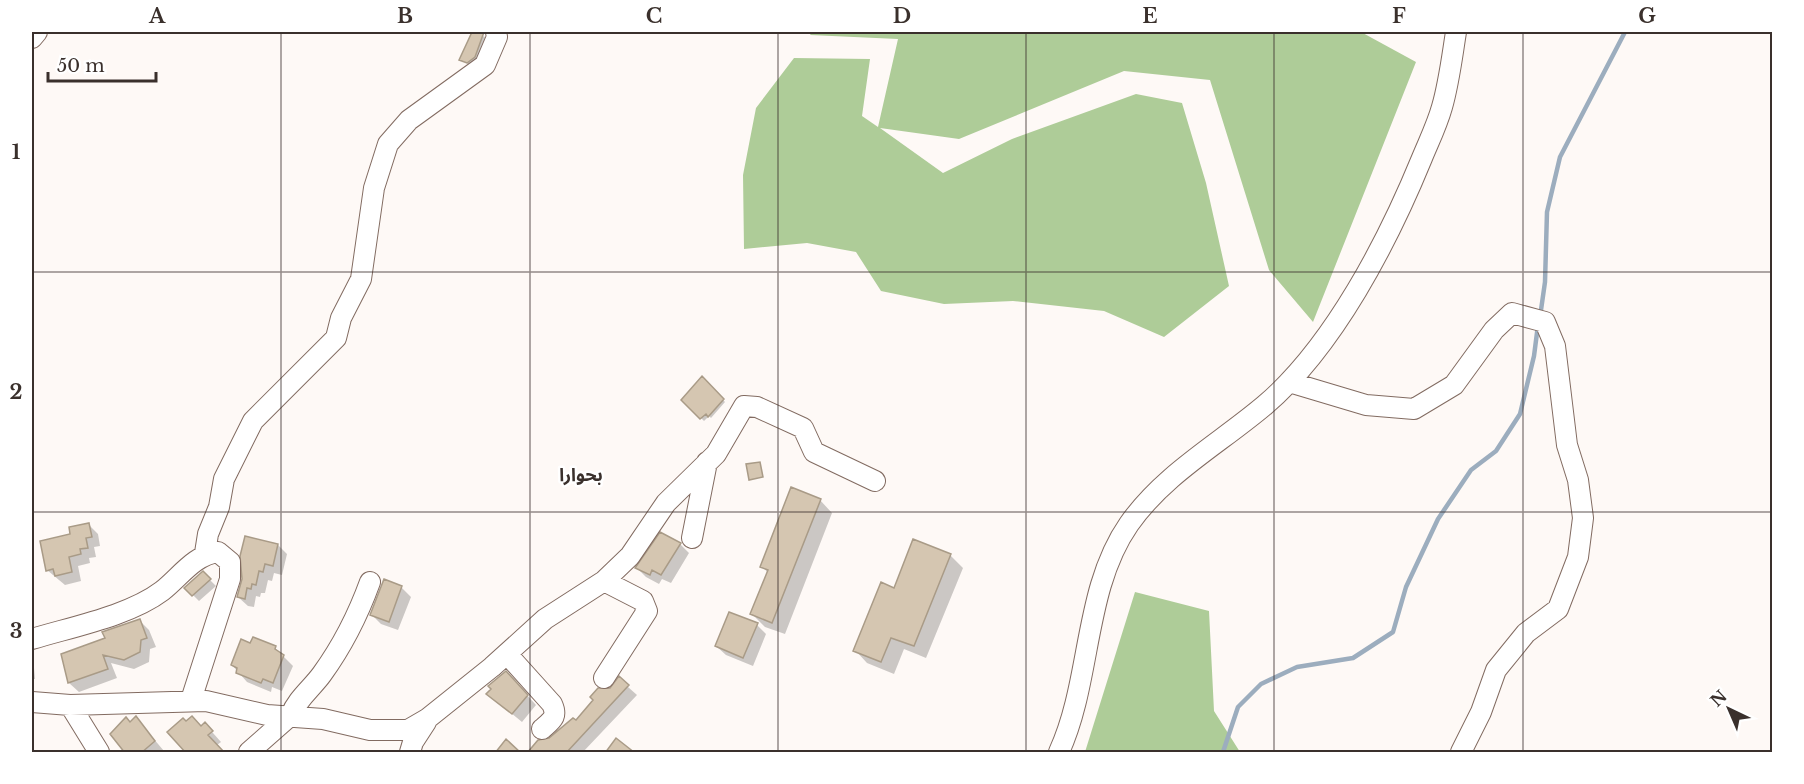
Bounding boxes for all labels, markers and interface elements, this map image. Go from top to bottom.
text: A [148,4,166,28]
text: B [397,4,413,28]
text: C [646,4,662,28]
text: D [893,4,911,28]
text: E [1142,4,1158,28]
text: F [1392,4,1406,28]
text: G [1638,4,1656,28]
scale bar [48,45,156,83]
text: 50 m [57,55,105,77]
text: 1 [12,140,21,164]
text: 2 [9,380,23,404]
district label: بحوارا [559,464,603,486]
text: 3 [10,619,22,643]
north arrow [1699,679,1759,739]
text: N [1706,686,1731,711]

